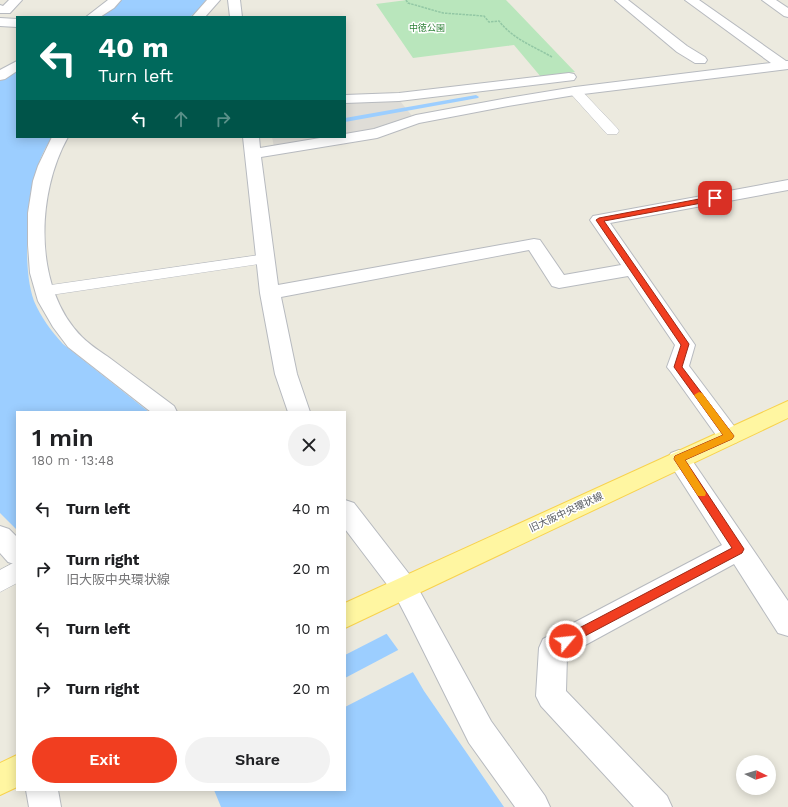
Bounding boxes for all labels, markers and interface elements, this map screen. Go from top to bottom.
park label: 中徳公園 [409,23,445,33]
text: 40 m [98,31,168,64]
icon: left [32,32,84,84]
text: Turn left [98,65,173,86]
icon: left [128,108,150,130]
icon: ahead [170,108,192,130]
icon: right [212,108,234,130]
pin [698,181,732,215]
icon: arrive [704,187,726,209]
text: 1 min [32,424,94,452]
button: close [288,424,330,466]
text: 180 m · 13:48 [32,453,114,468]
street label: 旧大阪中央環状線 [527,490,605,534]
icon: left [32,498,54,520]
text: Turn left [66,500,130,518]
text: 40 m [292,500,330,518]
text: Turn right [66,551,139,569]
icon: right [32,558,54,580]
text: 20 m [293,560,330,578]
text: 旧大阪中央環状線 [66,572,170,587]
icon: left [32,618,54,640]
text: Turn left [66,620,130,638]
text: 10 m [295,620,330,638]
position arrow [545,620,587,662]
icon: right [32,678,54,700]
text: Turn right [66,680,139,698]
text: 20 m [293,680,330,698]
button: Exit [32,737,177,783]
button: Share [185,737,330,783]
north arrow [736,755,776,795]
map controls [736,755,776,795]

